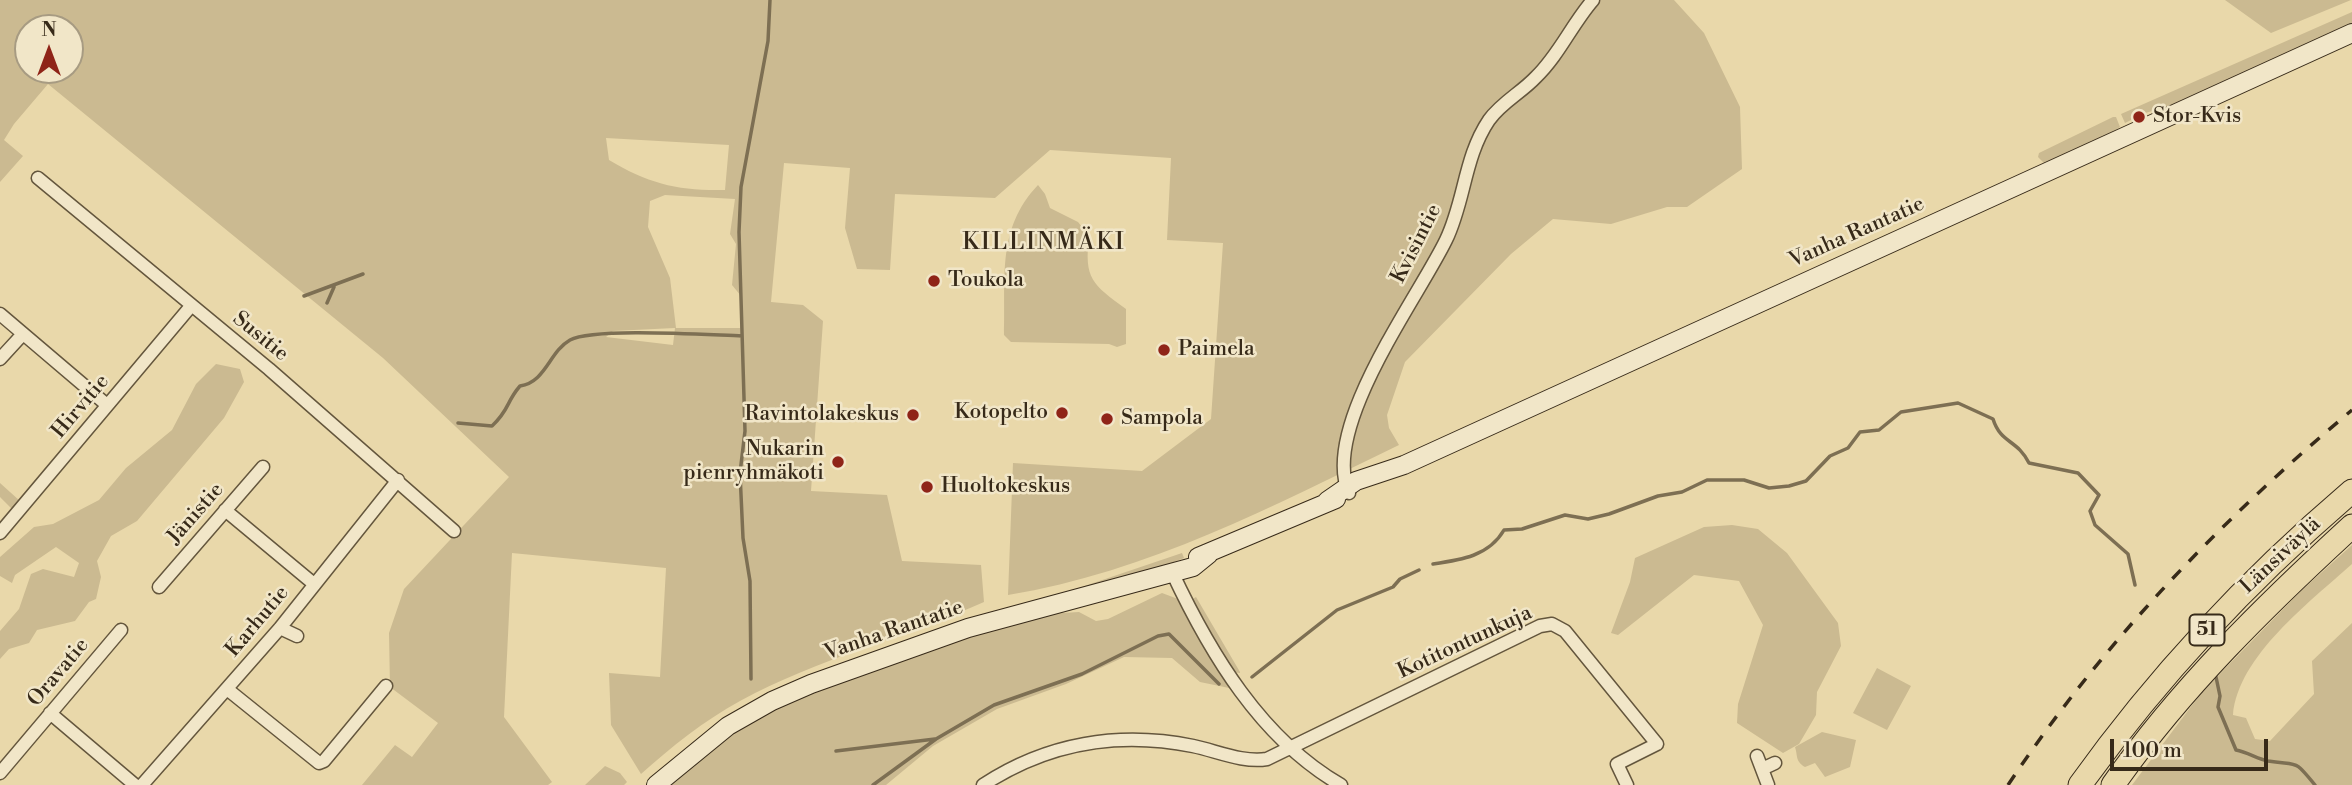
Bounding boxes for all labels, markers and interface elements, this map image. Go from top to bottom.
north arrow [14,14,84,84]
text: N [41,18,57,42]
place label: Stor-Kvis [2153,104,2241,130]
marker: Stor-Kvis [2131,109,2147,125]
street label: Vanha Rantatie [1785,192,1929,274]
street label: Kvisintie [1386,200,1448,288]
district label: KILLINMÄKI [964,229,1124,257]
place label: Toukola [948,268,1024,294]
marker: Toukola [926,273,942,289]
street label: Susitie [227,307,293,367]
place label: Paimela [1178,337,1255,363]
marker: Paimela [1156,342,1172,358]
street label: Hirvitie [47,370,115,444]
place label: Kotopelto [954,400,1048,426]
place label: Ravintolakeskus [744,402,899,428]
marker: Kotopelto [1054,405,1070,421]
place label: Sampola [1121,406,1203,432]
marker: Ravintolakeskus [905,407,921,423]
marker: Sampola [1099,411,1115,427]
place label: Nukarin pienryhmäkoti [684,437,824,487]
marker: Nukarin pienryhmäkoti [830,454,846,470]
place label: Huoltokeskus [941,474,1070,500]
street label: Jänistie [162,478,230,550]
marker: Huoltokeskus [919,479,935,495]
street label: Länsiväylä [2235,512,2327,600]
street label: Karhutie [221,581,295,663]
street label: Vanha Rantatie [821,595,967,667]
street label: Kotitontunkuja [1394,601,1536,685]
road number: 51 [2190,614,2224,646]
street label: Oravatie [23,634,95,712]
scale bar [2114,726,2272,770]
text: 100 m [2123,738,2182,764]

